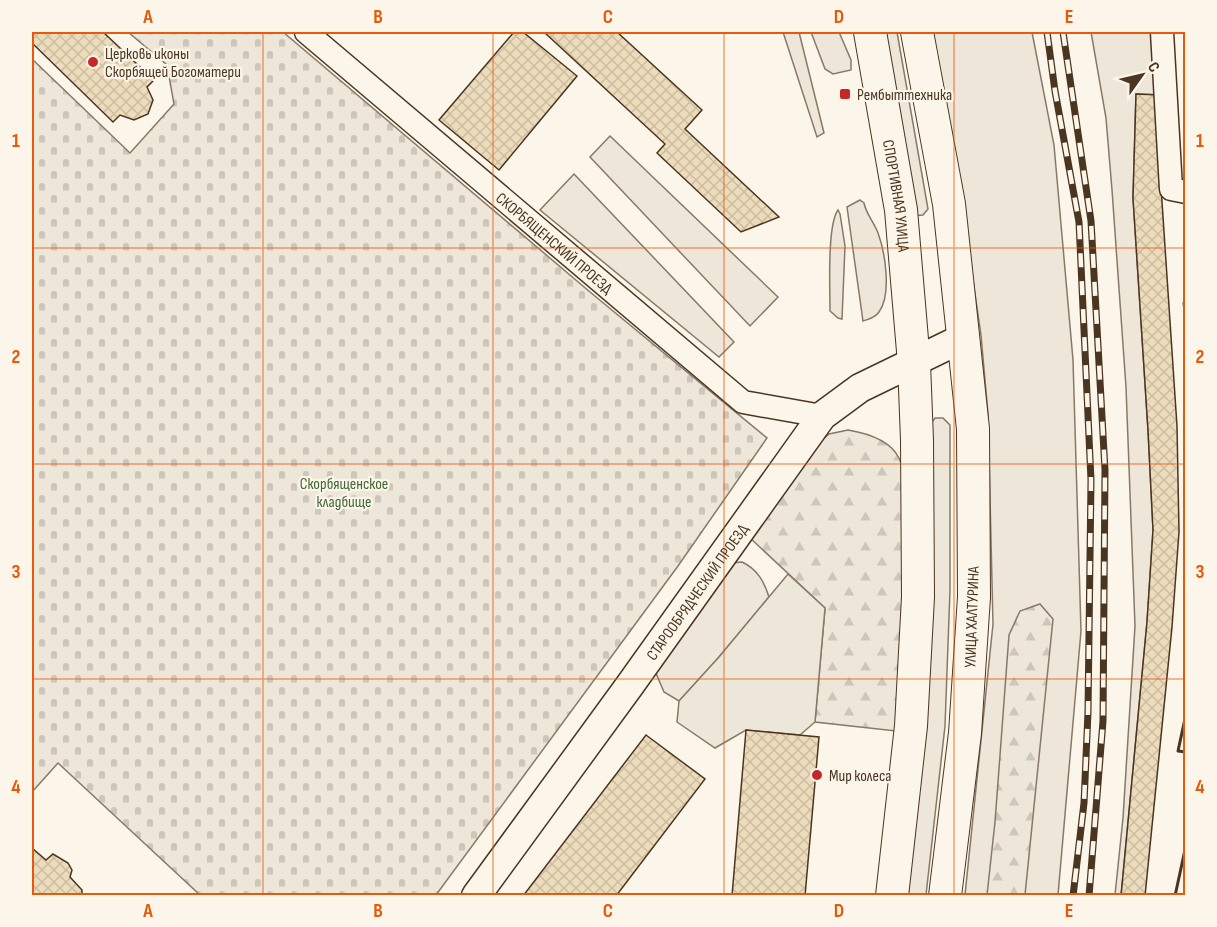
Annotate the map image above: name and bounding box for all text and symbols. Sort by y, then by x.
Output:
text: A [142,5,153,29]
text: B [373,5,383,29]
text: C [603,5,613,29]
text: D [834,5,844,29]
text: E [1065,5,1073,29]
place label: Церковь иконы Скорбящей Богоматери [105,45,241,82]
north arrow [1112,45,1172,105]
marker: Церковь иконы Скорбящей Богоматери [86,55,100,69]
text: С [1143,59,1163,76]
place label: Рембыттехника [857,86,952,105]
marker: Рембыттехника [838,87,852,101]
text: 1 [12,129,20,153]
text: 1 [1196,129,1204,153]
street label: СПОРТИВНАЯ УЛИЦА [878,138,913,253]
street label: СКОРБЯЩЕНСКИЙ ПРОЕЗД [492,189,616,299]
text: 2 [12,345,20,369]
text: 2 [1196,345,1204,369]
park label: Скорбященское кладбище [300,475,388,512]
street label: СТАРООБРЯДЧЕСКИЙ ПРОЕЗД [643,520,753,664]
text: 3 [12,560,21,584]
text: 3 [1196,560,1205,584]
street label: УЛИЦА ХАЛТУРИНА [961,566,984,668]
place label: Мир колеса [829,767,891,786]
marker: Мир колеса [810,768,824,782]
text: 4 [11,775,21,799]
text: 4 [1195,775,1205,799]
text: A [142,899,153,923]
text: B [373,899,383,923]
text: C [603,899,613,923]
text: D [834,899,844,923]
text: E [1065,899,1073,923]

